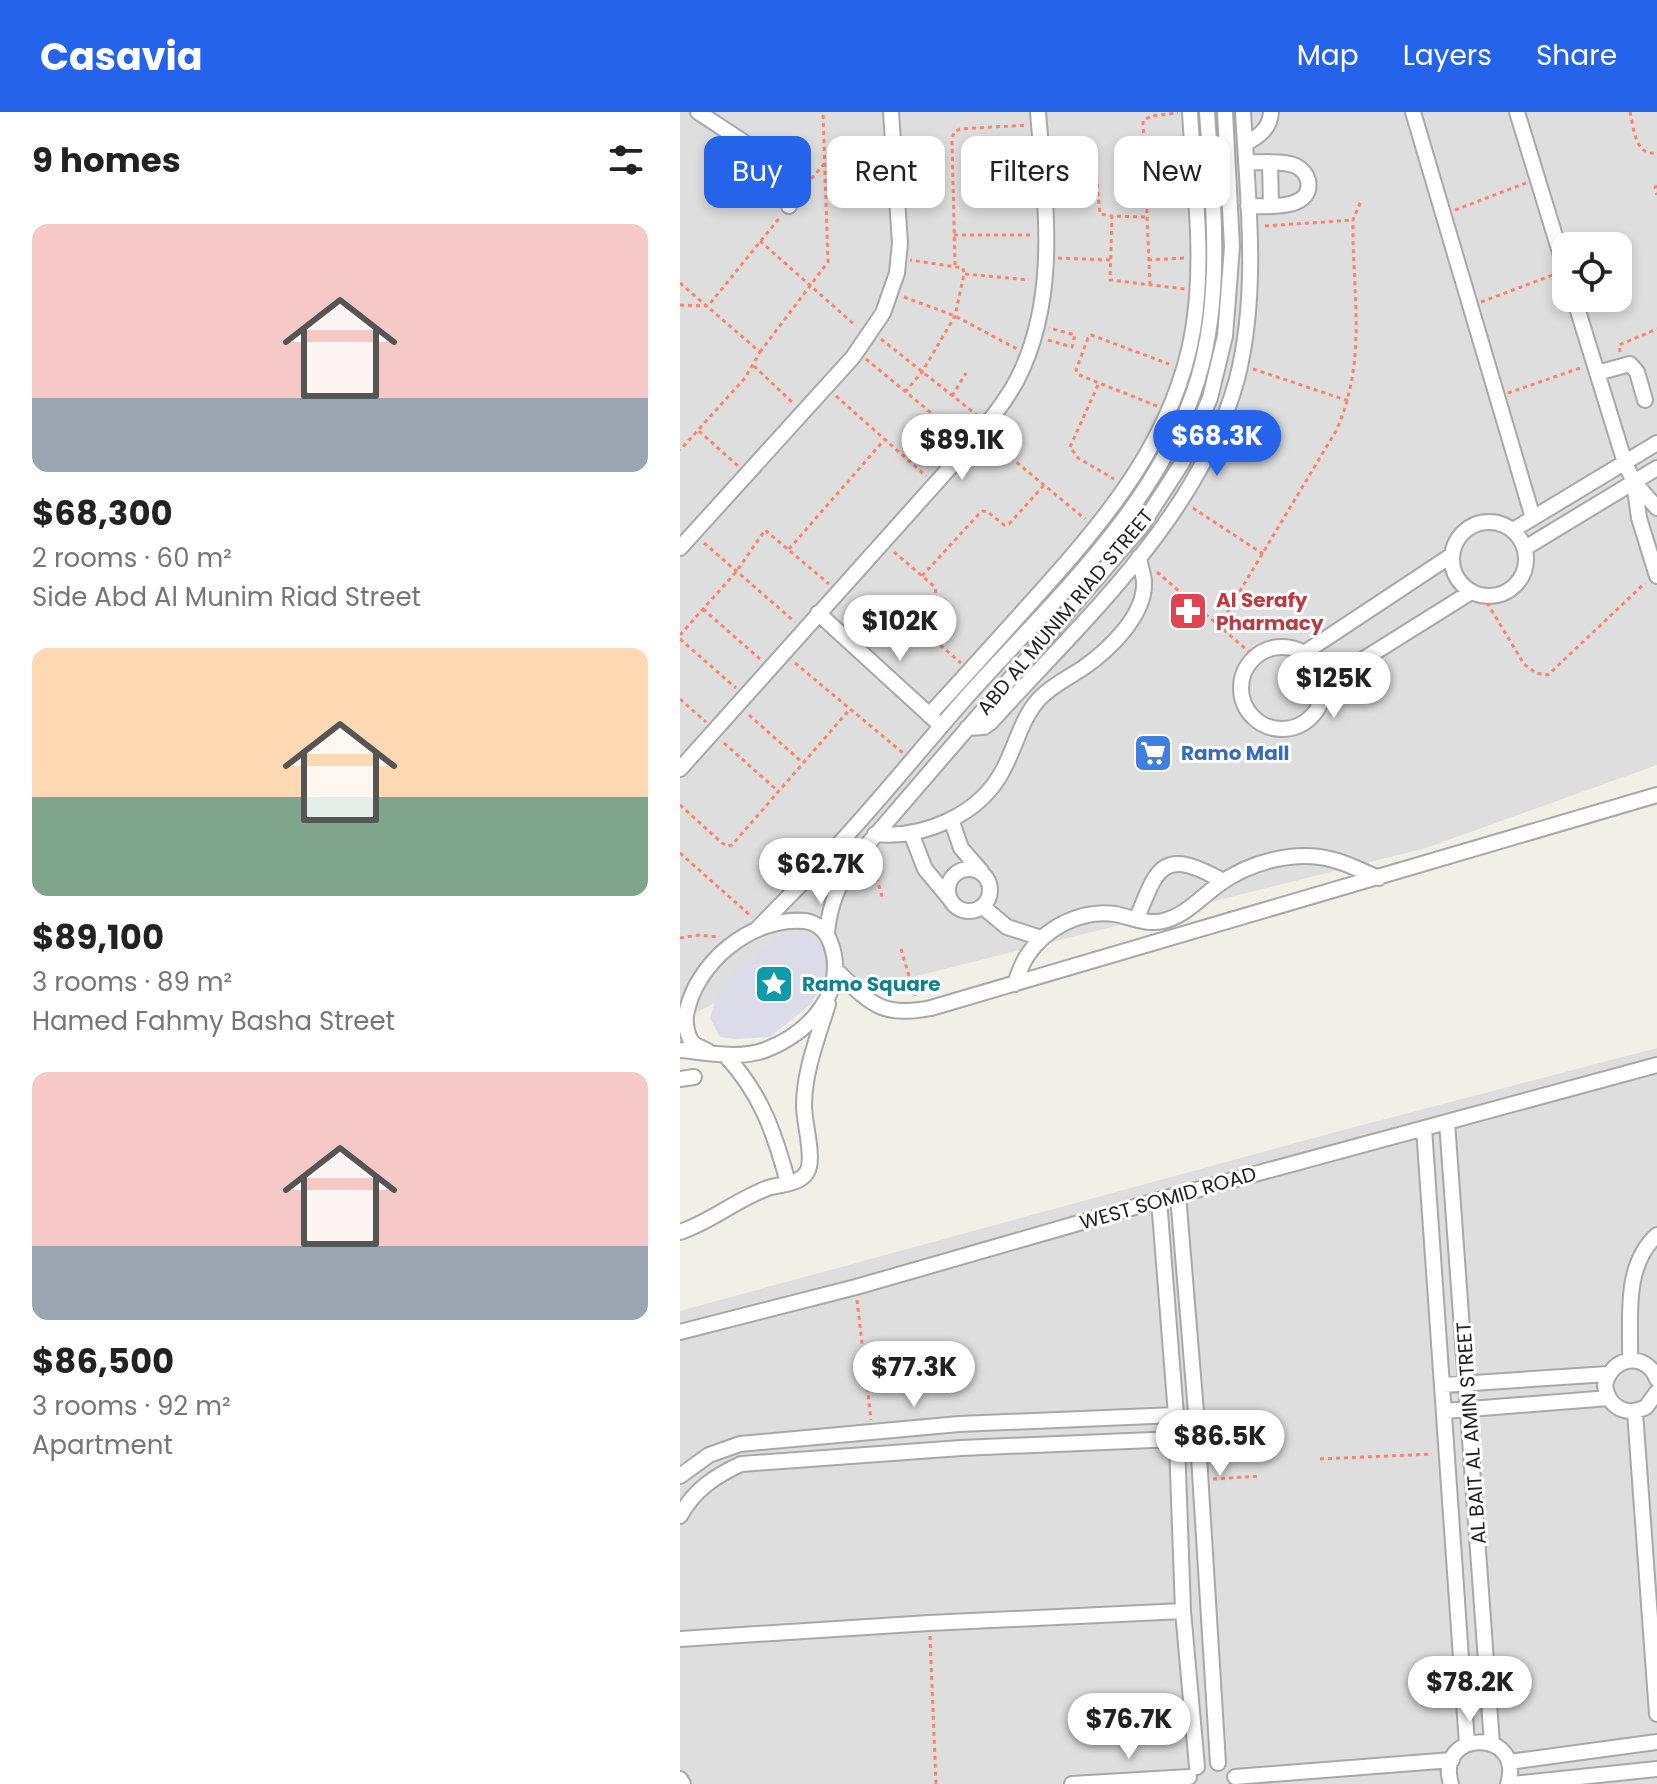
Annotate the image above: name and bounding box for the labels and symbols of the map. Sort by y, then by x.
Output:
pin: $68.3K [1152,410,1282,478]
pin: $89.1K [897,414,1027,482]
street label: ABD AL MUNIM RIAD STREET [970,503,1160,721]
place label: Al Serafy Pharmacy [1216,586,1324,637]
pharmacy icon: Al Serafy Pharmacy [1167,590,1209,632]
pin: $102K [844,595,956,663]
pin: $125K [1278,652,1390,720]
supermarket icon: Ramo Mall [1132,732,1174,774]
place label: Ramo Mall [1181,739,1290,767]
pin: $62.7K [756,838,886,906]
place icon: Ramo Square [753,963,795,1005]
place label: Ramo Square [802,970,941,998]
street label: WEST SOMID ROAD [1077,1159,1259,1237]
street label: AL BAIT AL AMIN STREET [1449,1321,1493,1545]
pin: $77.3K [849,1341,979,1409]
pin: $86.5K [1155,1410,1285,1478]
pin: $78.2K [1405,1656,1535,1724]
pin: $76.7K [1064,1693,1194,1761]

